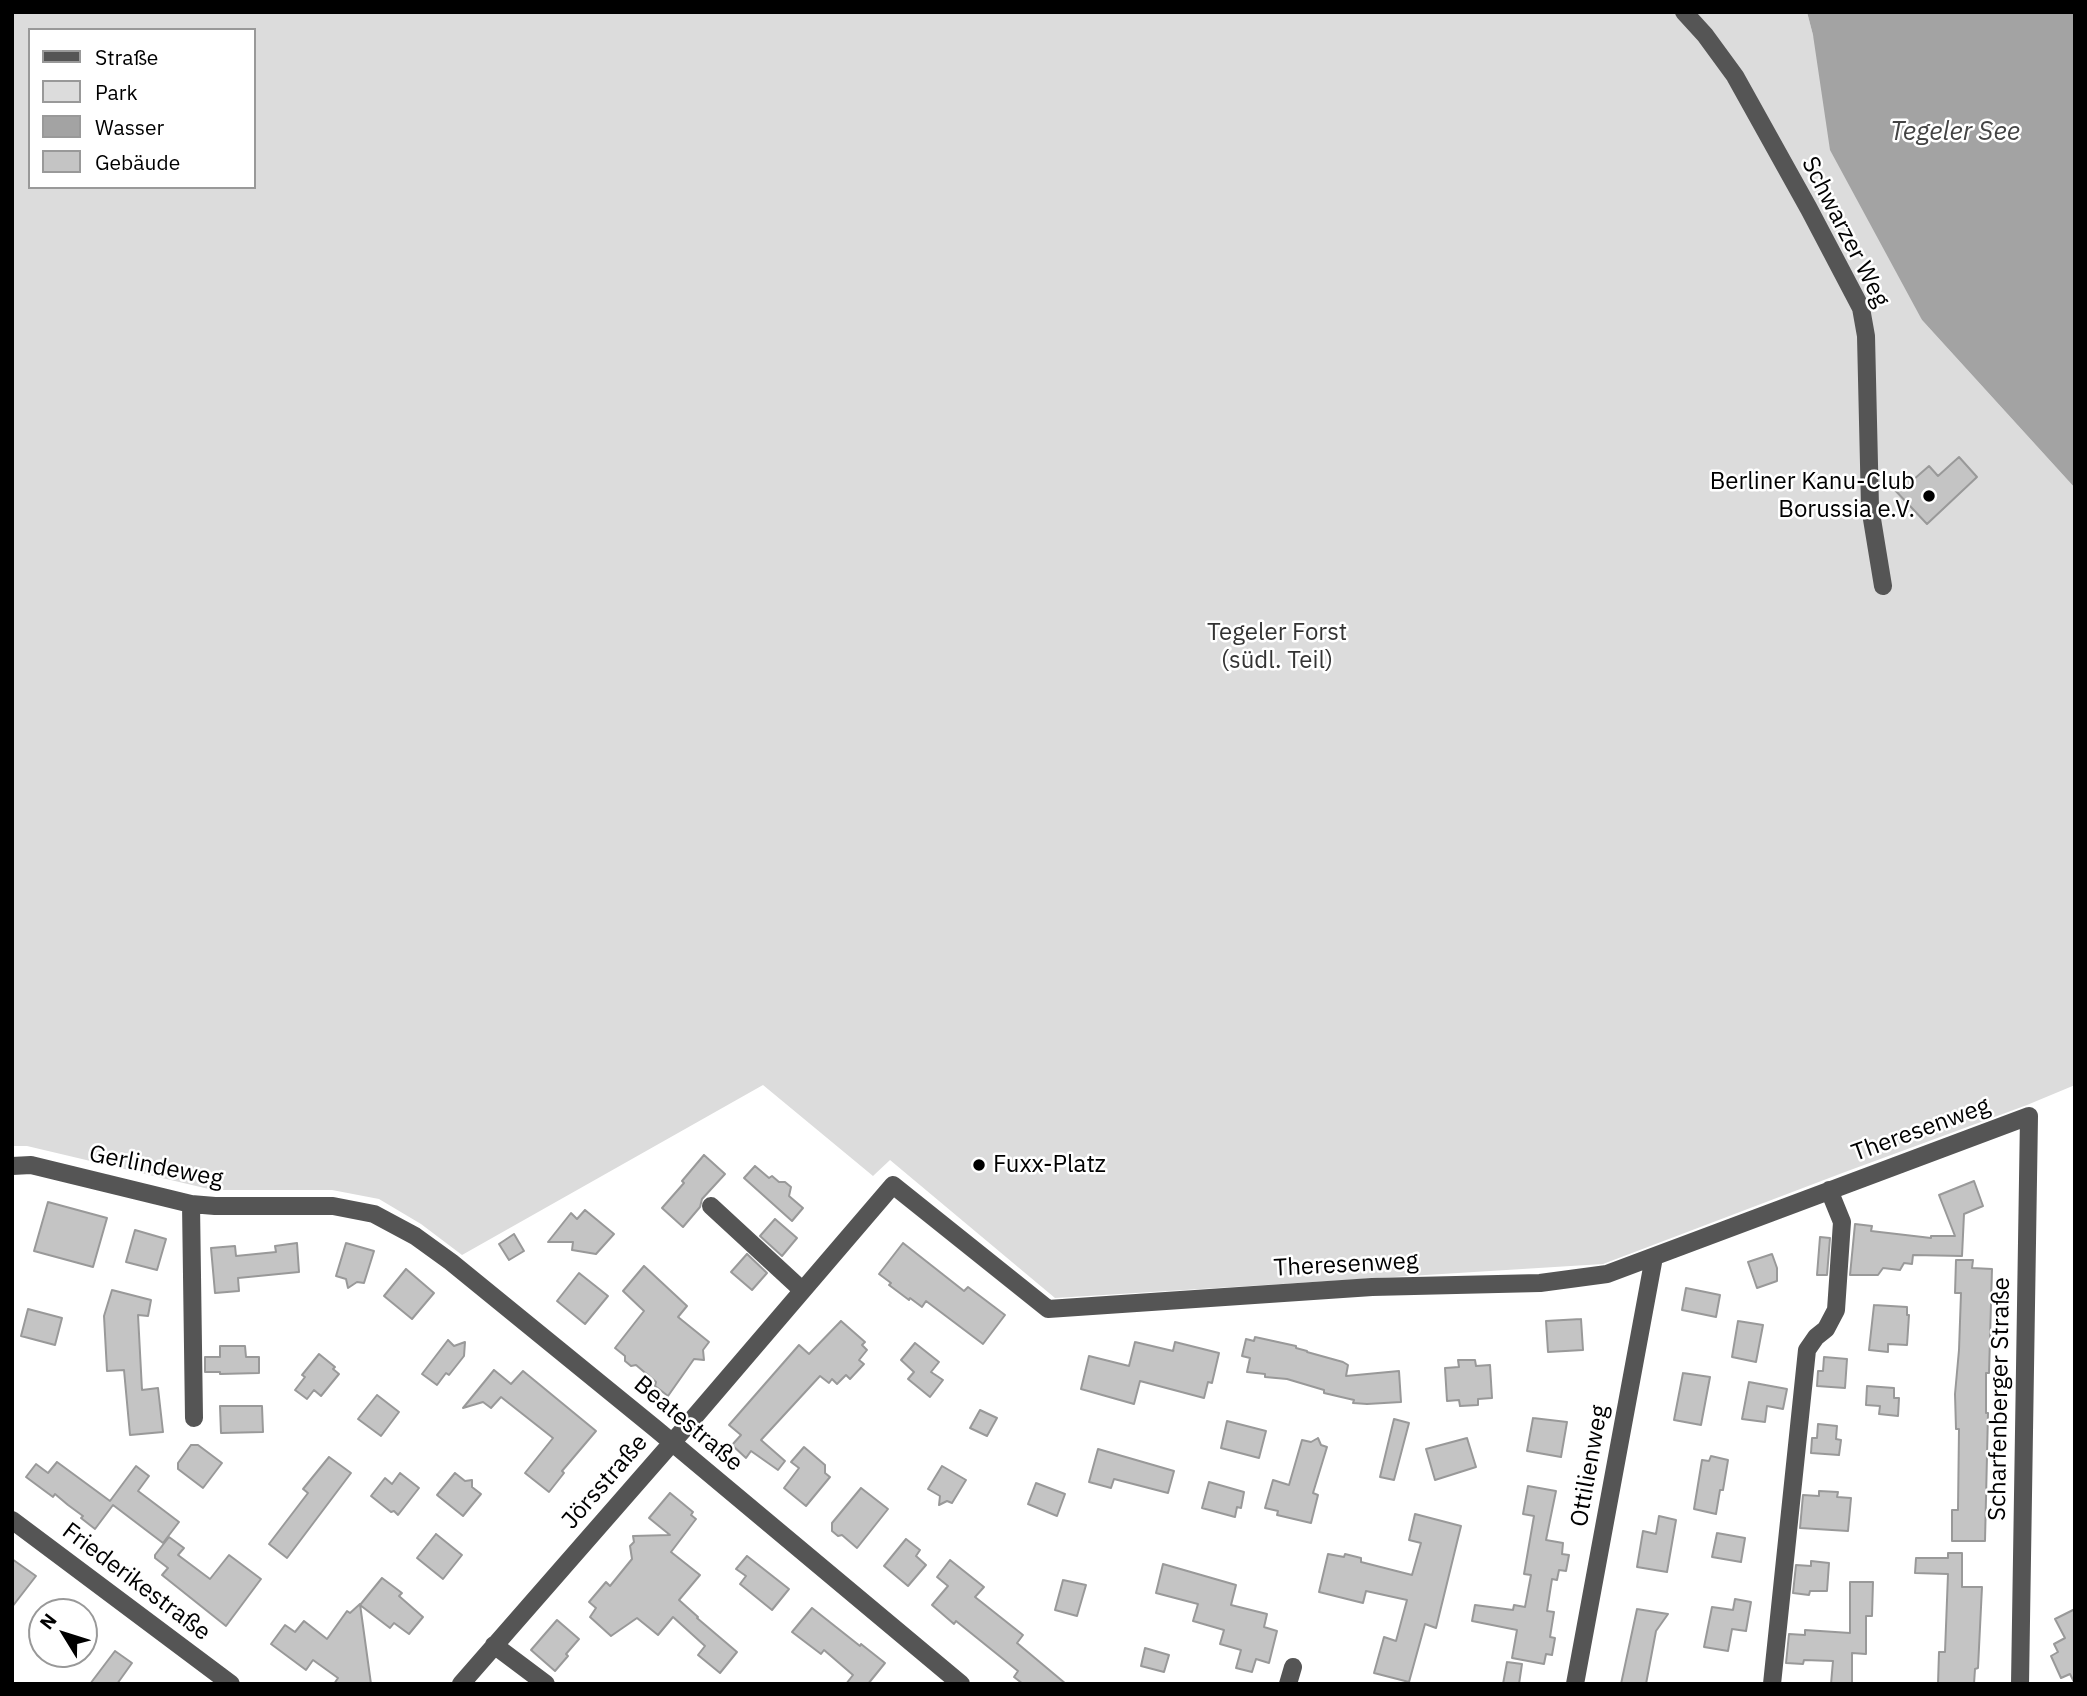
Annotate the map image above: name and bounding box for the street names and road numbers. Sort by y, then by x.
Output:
street label: Schwarzer Weg [1795,152,1895,312]
street label: Theresenweg [1848,1092,1994,1168]
street label: Gerlindeweg [87,1140,225,1194]
street label: Theresenweg [1273,1247,1419,1283]
street label: Scharfenberger Straße [1983,1277,2017,1521]
street label: Beatestraße [628,1370,748,1478]
street label: Ottilienweg [1565,1403,1615,1529]
street label: Jörsstraße [556,1429,654,1535]
street label: Friederikestraße [56,1517,216,1647]

